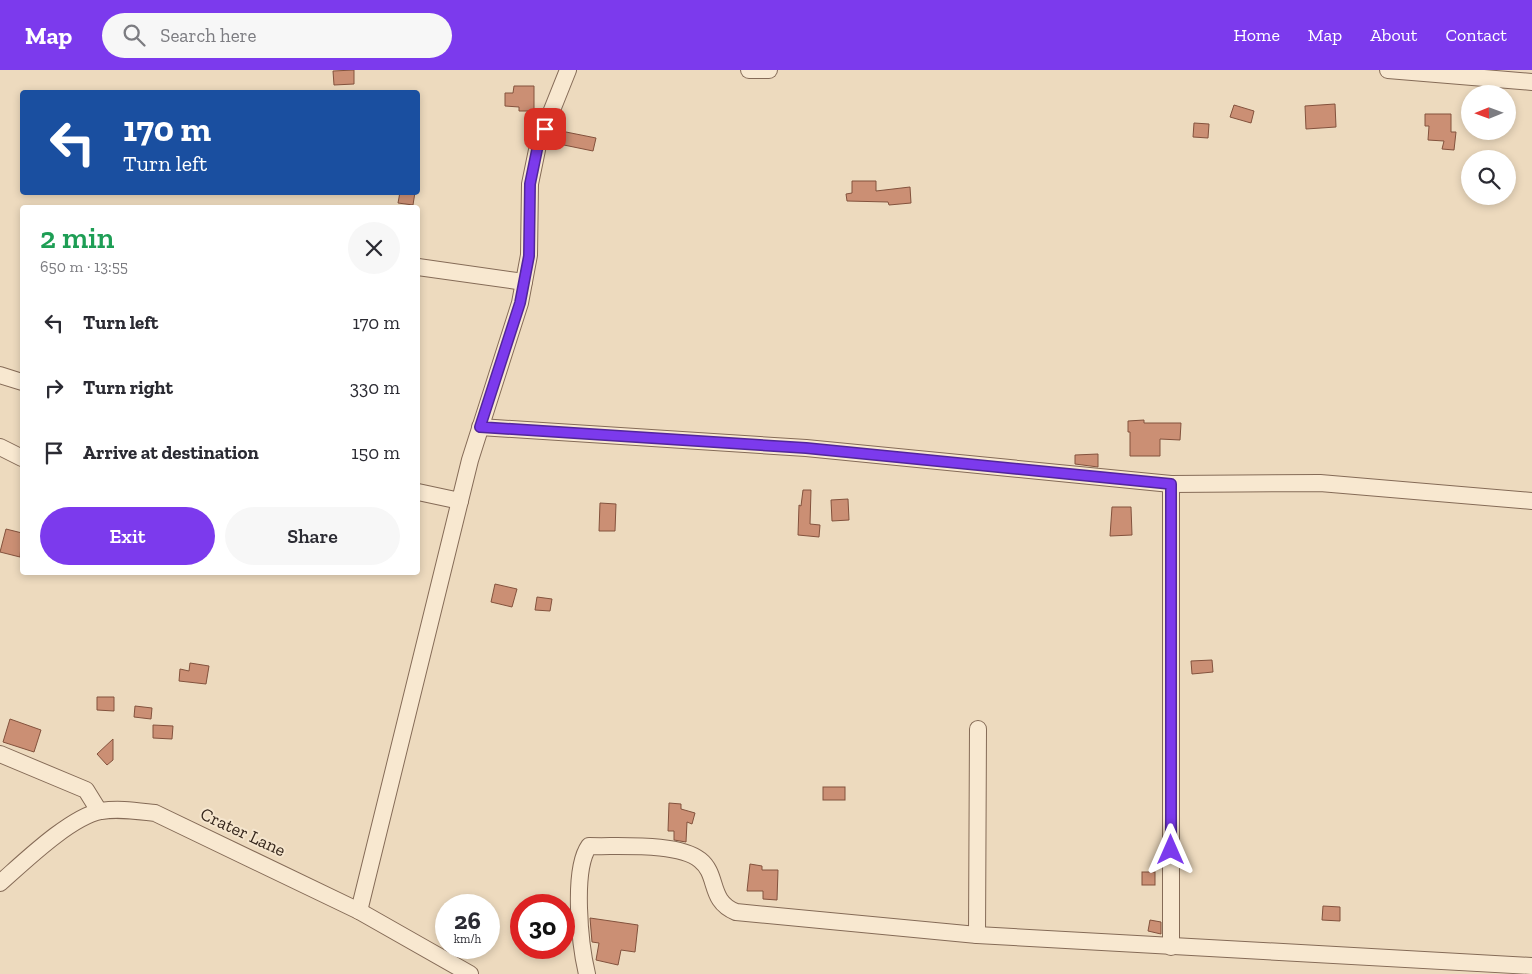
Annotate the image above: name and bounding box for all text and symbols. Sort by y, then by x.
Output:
search box [102,13,452,58]
text: Map [25,21,72,50]
icon: search [120,21,148,49]
text: Search here [160,24,257,47]
text: Home [1233,24,1280,46]
text: Map [1308,24,1342,46]
text: About [1370,24,1417,46]
text: Contact [1445,24,1507,46]
north arrow [1461,85,1516,140]
map controls [1461,85,1516,205]
text: 170 m [123,108,211,150]
pin [524,108,566,150]
icon: left [40,110,105,175]
icon: arrive [531,115,559,143]
text: Turn left [123,150,207,177]
button: search [1461,150,1516,205]
text: 2 min [40,220,114,256]
button: close [348,222,400,274]
text: 650 m · 13:55 [40,257,128,276]
icon: left [40,309,68,337]
text: Turn left [83,311,158,334]
text: 170 m [352,311,400,334]
icon: right [40,374,68,402]
text: Turn right [83,376,173,399]
text: 330 m [350,376,400,399]
icon: arrive [40,439,68,467]
text: Arrive at destination [83,441,259,464]
text: 150 m [351,441,400,464]
button: Exit [40,507,215,565]
button: Share [225,507,400,565]
street label: Crater Lane [197,803,289,861]
position arrow [1144,823,1196,875]
speed limit sign: 30 [510,894,575,959]
text: 26 [454,905,481,935]
text: km/h [454,932,481,946]

